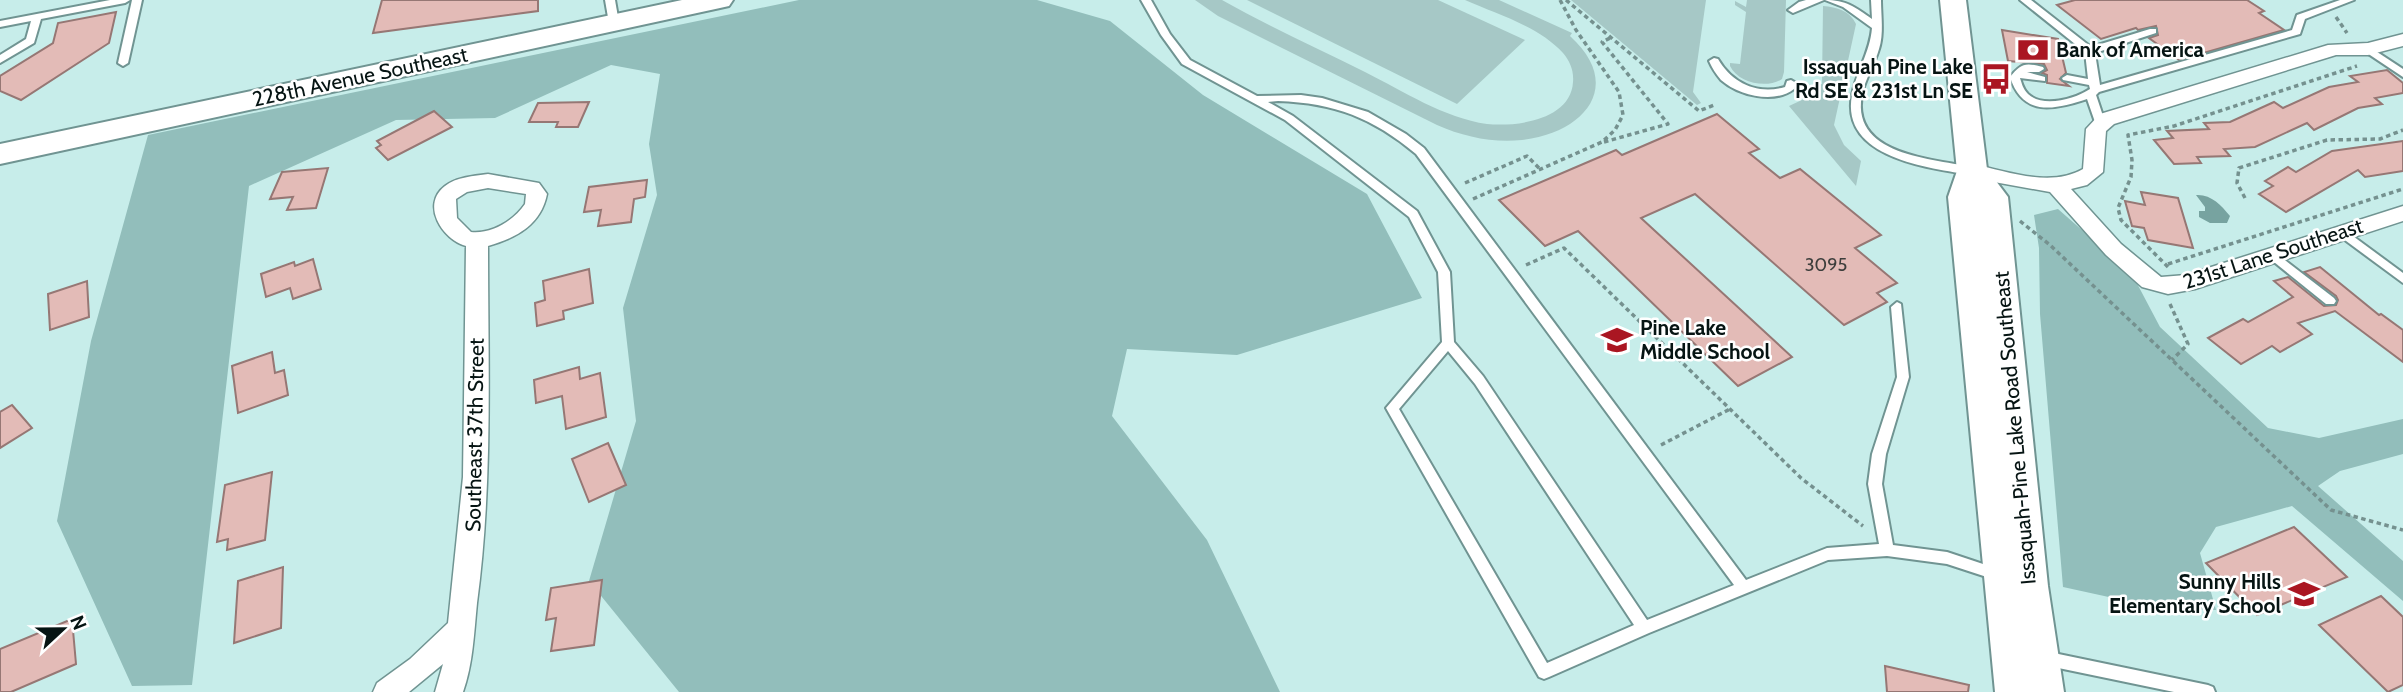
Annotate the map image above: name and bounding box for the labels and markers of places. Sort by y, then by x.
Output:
bank icon: Bank of America [2016,33,2050,67]
place label: Bank of America [2056,37,2205,62]
place label: Issaquah Pine Lake Rd SE & 231st Ln SE [1795,54,1973,103]
bus stop icon: Issaquah Pine Lake Rd SE & 231st Ln SE [1979,62,2013,96]
place label: Pine Lake Middle School [1640,315,1771,364]
school or university icon: Pine Lake Middle School [1600,323,1634,357]
place label: Sunny Hills Elementary School [2109,569,2281,618]
school or university icon: Sunny Hills Elementary School [2287,577,2321,611]

